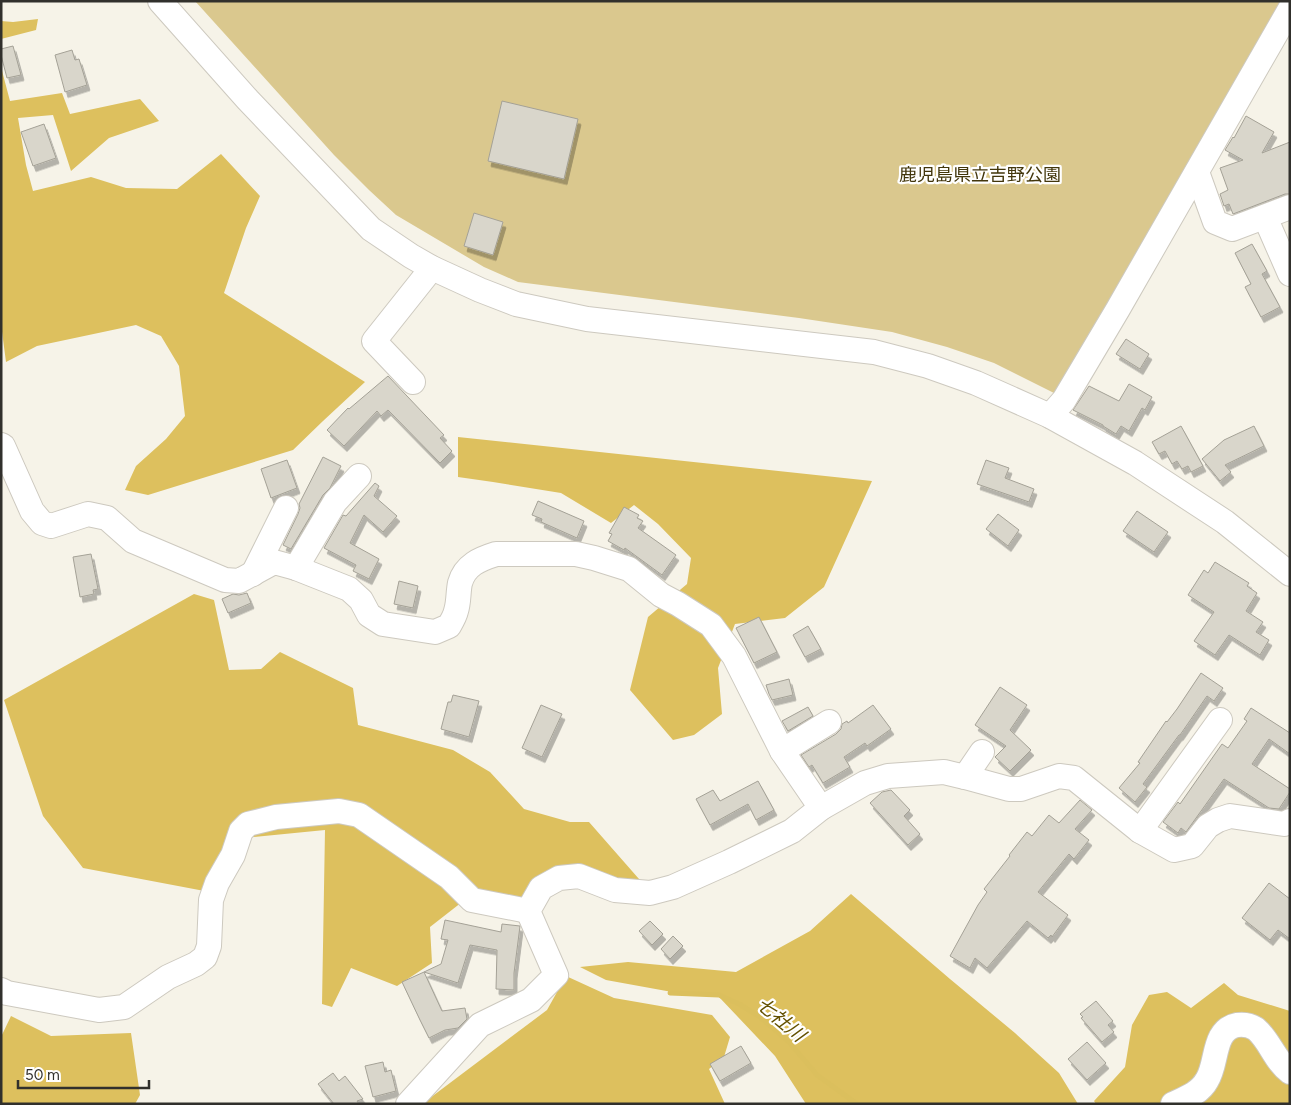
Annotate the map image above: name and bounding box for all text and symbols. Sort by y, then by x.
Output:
park label: 鹿児島県立吉野公園 [899,164,1061,186]
water label: 七社川 [751,992,811,1048]
scale bar [18,1058,149,1090]
text: 50 m [25,1066,60,1084]

